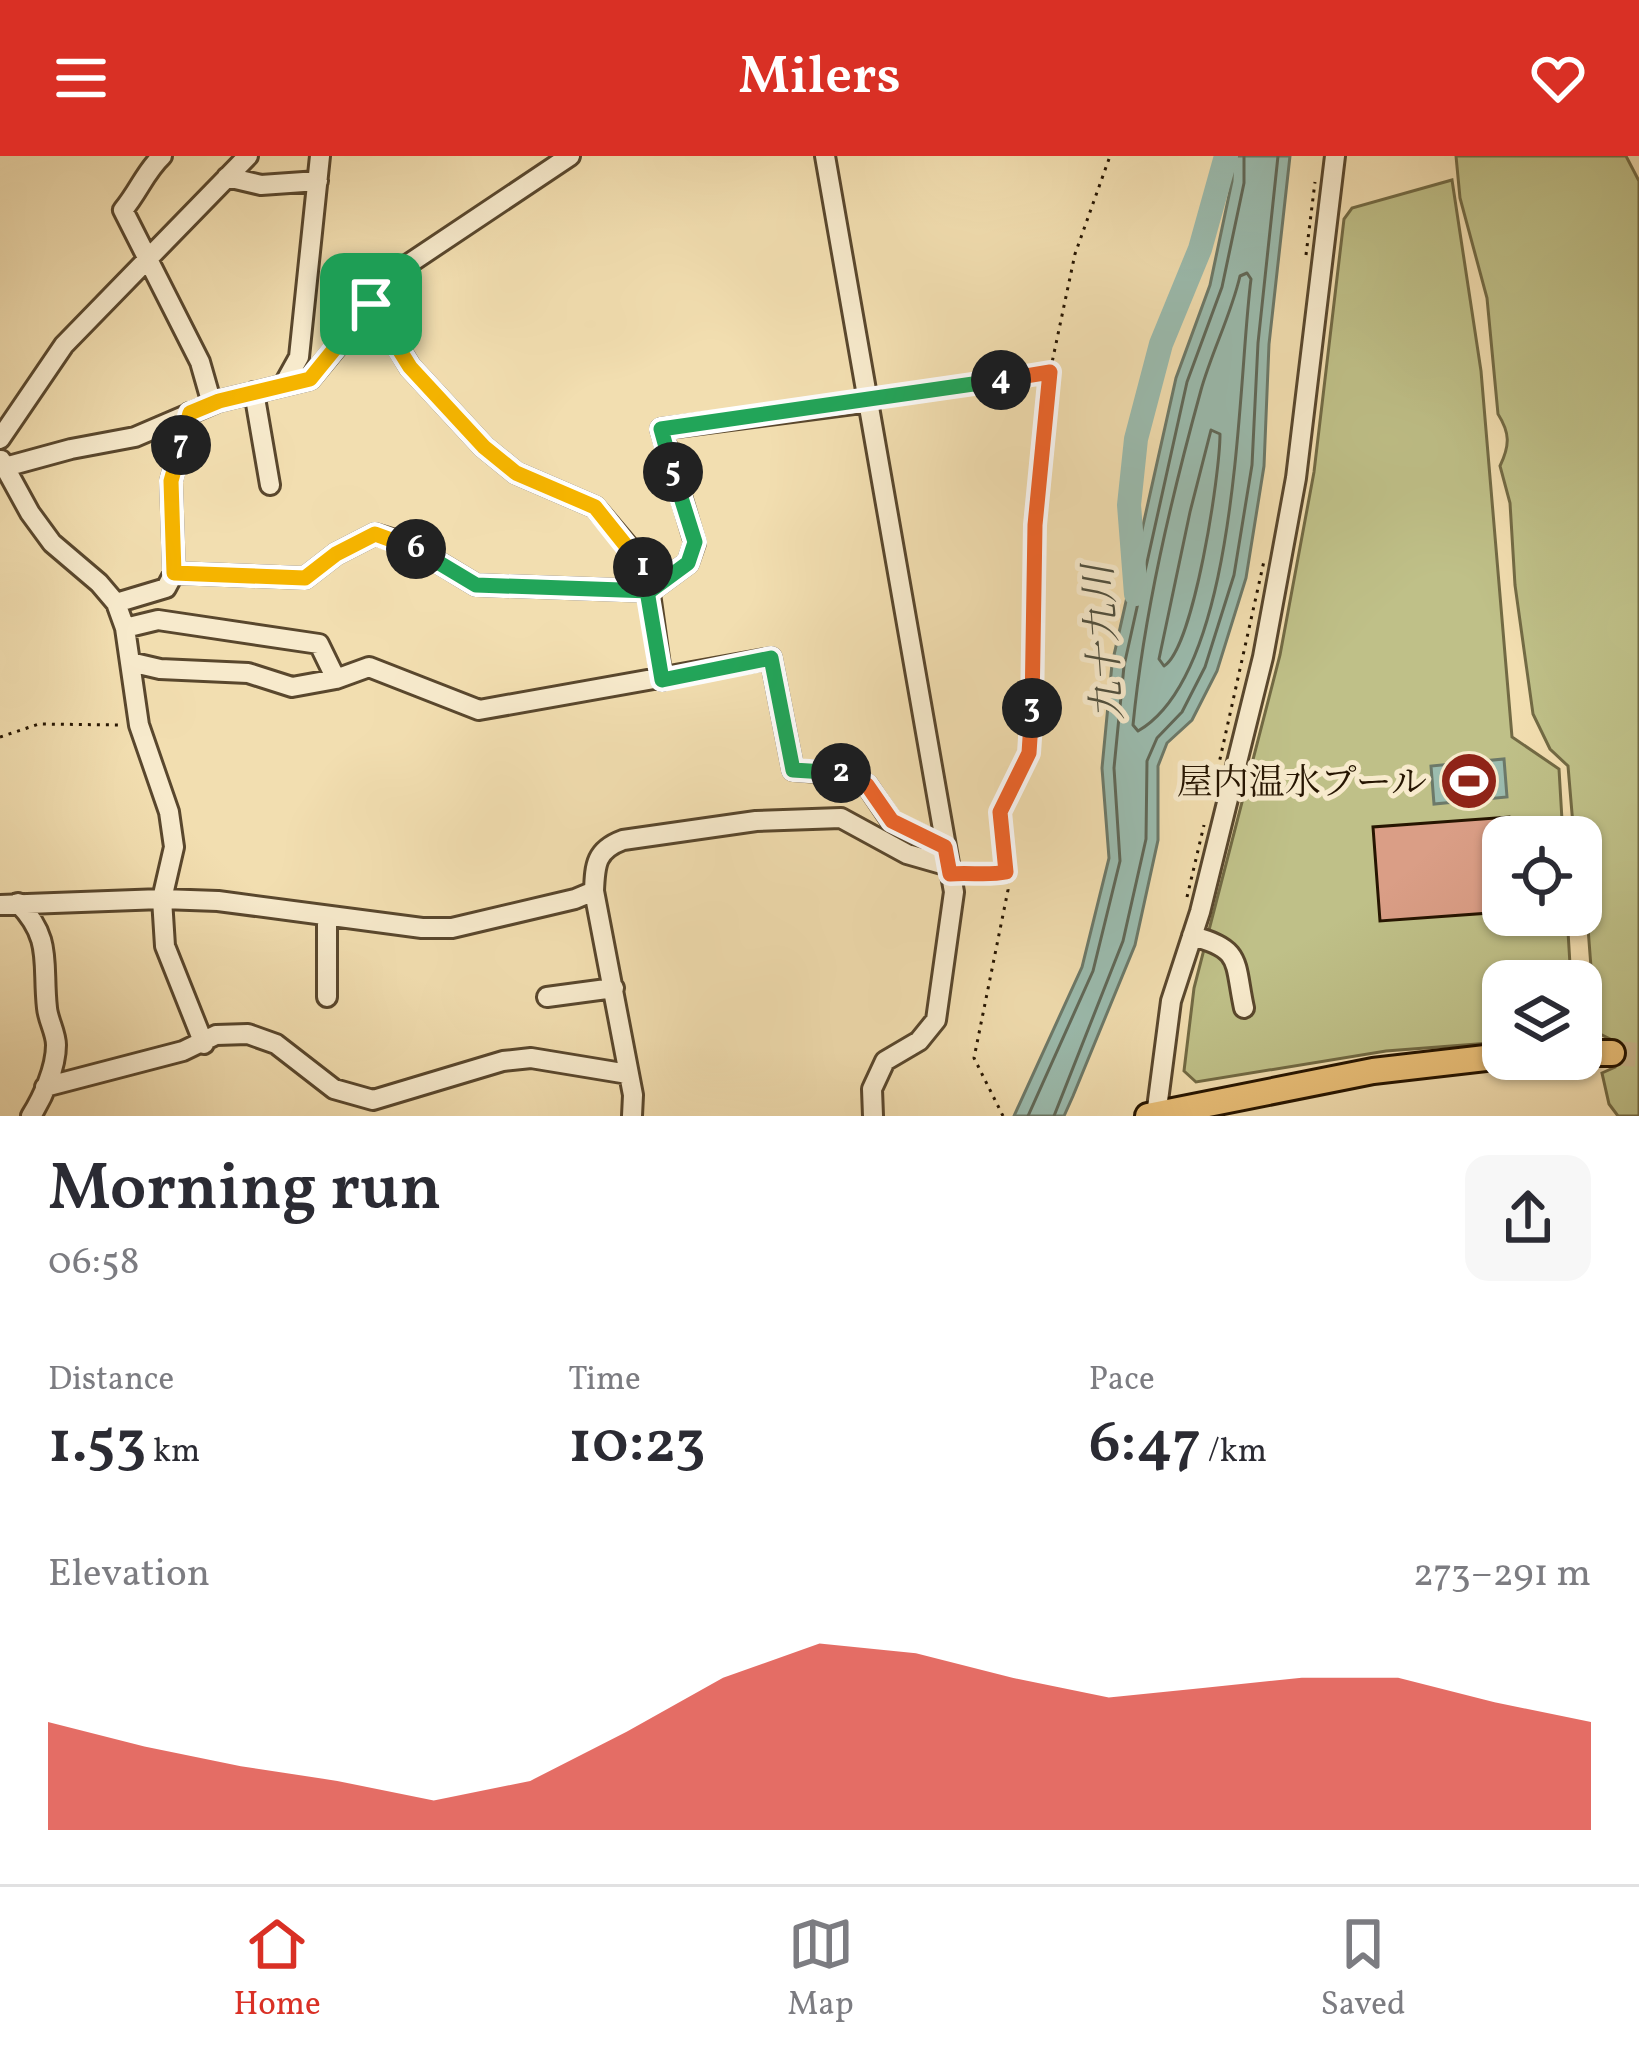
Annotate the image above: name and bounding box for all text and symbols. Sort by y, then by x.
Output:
text: Milers [738,41,901,116]
icon: menu [48,45,114,111]
icon: heart [1525,45,1591,111]
pin [320,253,422,355]
icon: arrive [338,271,404,337]
pin: 4 [971,350,1031,410]
text: 4 [991,357,1011,403]
pin: 7 [151,415,211,475]
text: 7 [173,422,189,468]
pin: 5 [643,442,703,502]
text: 5 [665,449,681,495]
pin: 6 [386,519,446,579]
text: 6 [407,526,425,572]
pin: 1 [613,537,673,597]
text: 1 [636,544,650,590]
water label: 九十九川 [1073,559,1138,722]
pin: 3 [1002,678,1062,738]
text: 3 [1024,685,1040,731]
pin: 2 [811,743,871,803]
text: 2 [832,750,850,796]
sports icon: 屋内温水プール [1438,750,1500,812]
place label: 屋内温水プール [1177,760,1427,810]
map controls [1482,816,1602,1080]
button: locate [1482,816,1602,936]
button: layers [1482,960,1602,1080]
text: Morning run [48,1145,441,1237]
button: share [1465,1155,1591,1281]
text: 06:58 [48,1236,139,1290]
text: Distance [48,1358,174,1404]
text: Time [568,1358,641,1404]
text: Pace [1089,1358,1155,1404]
text: 1.53 [48,1404,146,1487]
text: 10:23 [568,1404,706,1487]
text: 6:47 [1089,1404,1201,1487]
text: km [146,1430,200,1476]
text: /km [1201,1430,1267,1476]
text: Elevation [48,1548,210,1602]
text: 273–291 m [1413,1548,1591,1602]
tab: Home [233,1911,321,2029]
tab: Map [788,1911,854,2029]
tab: Saved [1321,1911,1406,2029]

